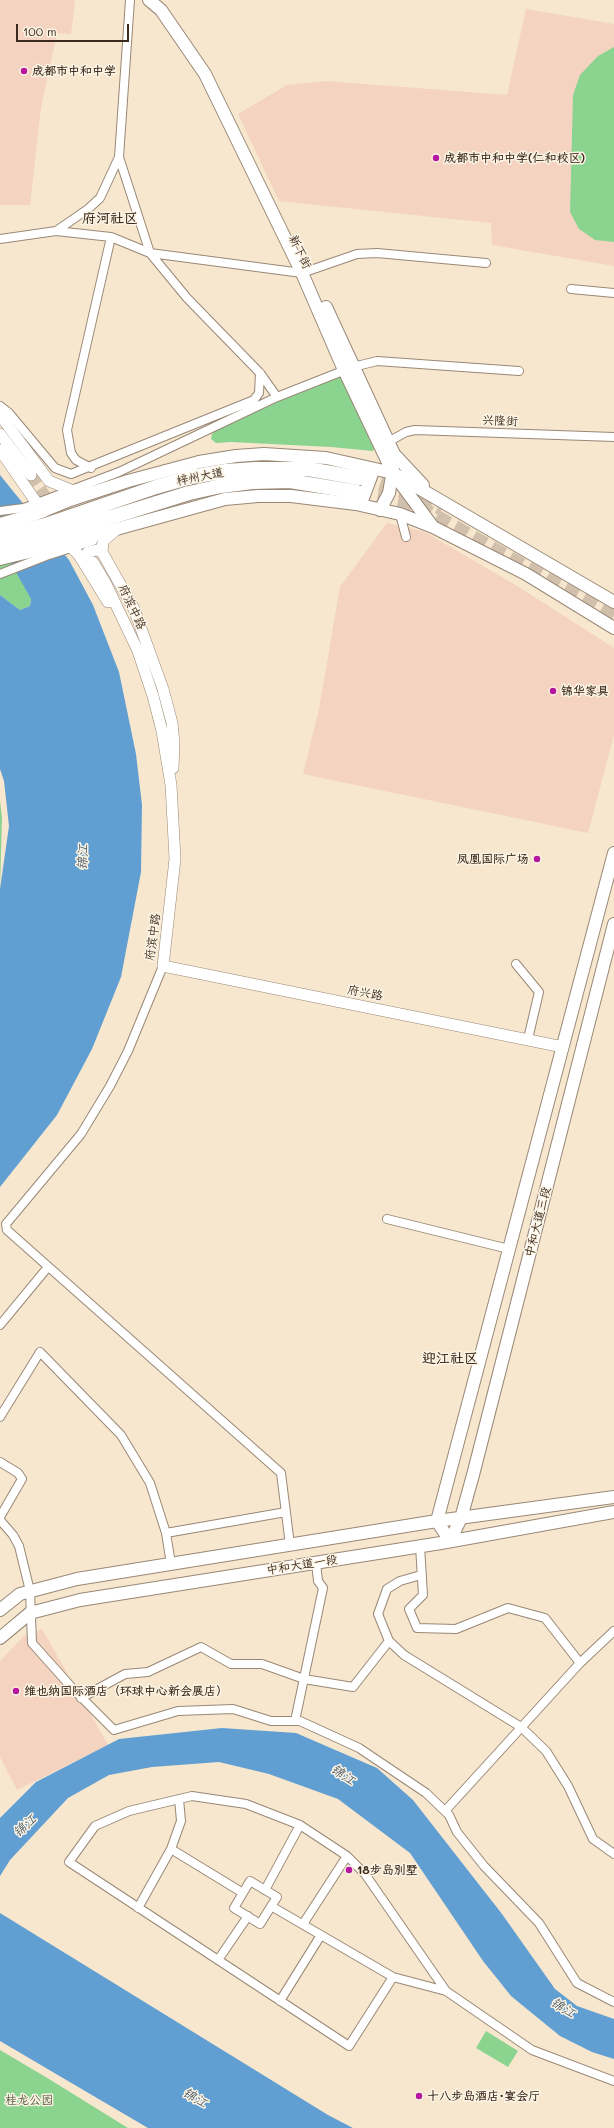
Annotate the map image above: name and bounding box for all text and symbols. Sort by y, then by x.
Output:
scale bar [18,16,131,42]
text: 100 m [23,23,57,39]
place label: 成都市中和中学 [32,64,116,78]
marker: 成都市中和中学 [19,66,29,76]
place label: 成都市中和中学(仁和校区) [444,151,585,165]
marker: 成都市中和中学(仁和校区) [431,153,441,163]
district label: 府河社区 [82,211,138,227]
street label: 新下街 [286,233,314,271]
street label: 兴隆街 [482,413,518,429]
street label: 梓州大道 [175,465,225,489]
street label: 府滨中路 [115,582,149,632]
place label: 锦华家具 [561,684,609,698]
marker: 锦华家具 [548,686,558,696]
water label: 锦江 [75,844,91,870]
place label: 凤凰国际广场 [457,852,529,866]
marker: 凤凰国际广场 [532,854,542,864]
street label: 府滨中路 [143,912,163,962]
street label: 府兴路 [346,982,384,1004]
street label: 中和大道三段 [522,1185,554,1259]
district label: 迎江社区 [422,1351,478,1367]
street label: 中和大道一段 [265,1552,339,1578]
place label: 维也纳国际酒店（环球中心新会展店） [24,1684,228,1698]
marker: 维也纳国际酒店（环球中心新会展店） [11,1686,21,1696]
water label: 锦江 [328,1761,358,1789]
water label: 锦江 [10,1811,40,1841]
place label: 18步岛别墅 [357,1863,418,1877]
marker: 18步岛别墅 [344,1865,354,1875]
water label: 锦江 [548,1995,578,2021]
water label: 锦江 [180,2085,210,2111]
place label: 十八步岛酒店·宴会厅 [427,2089,540,2103]
marker: 十八步岛酒店·宴会厅 [414,2091,424,2101]
park label: 桂龙公园 [5,2093,53,2107]

